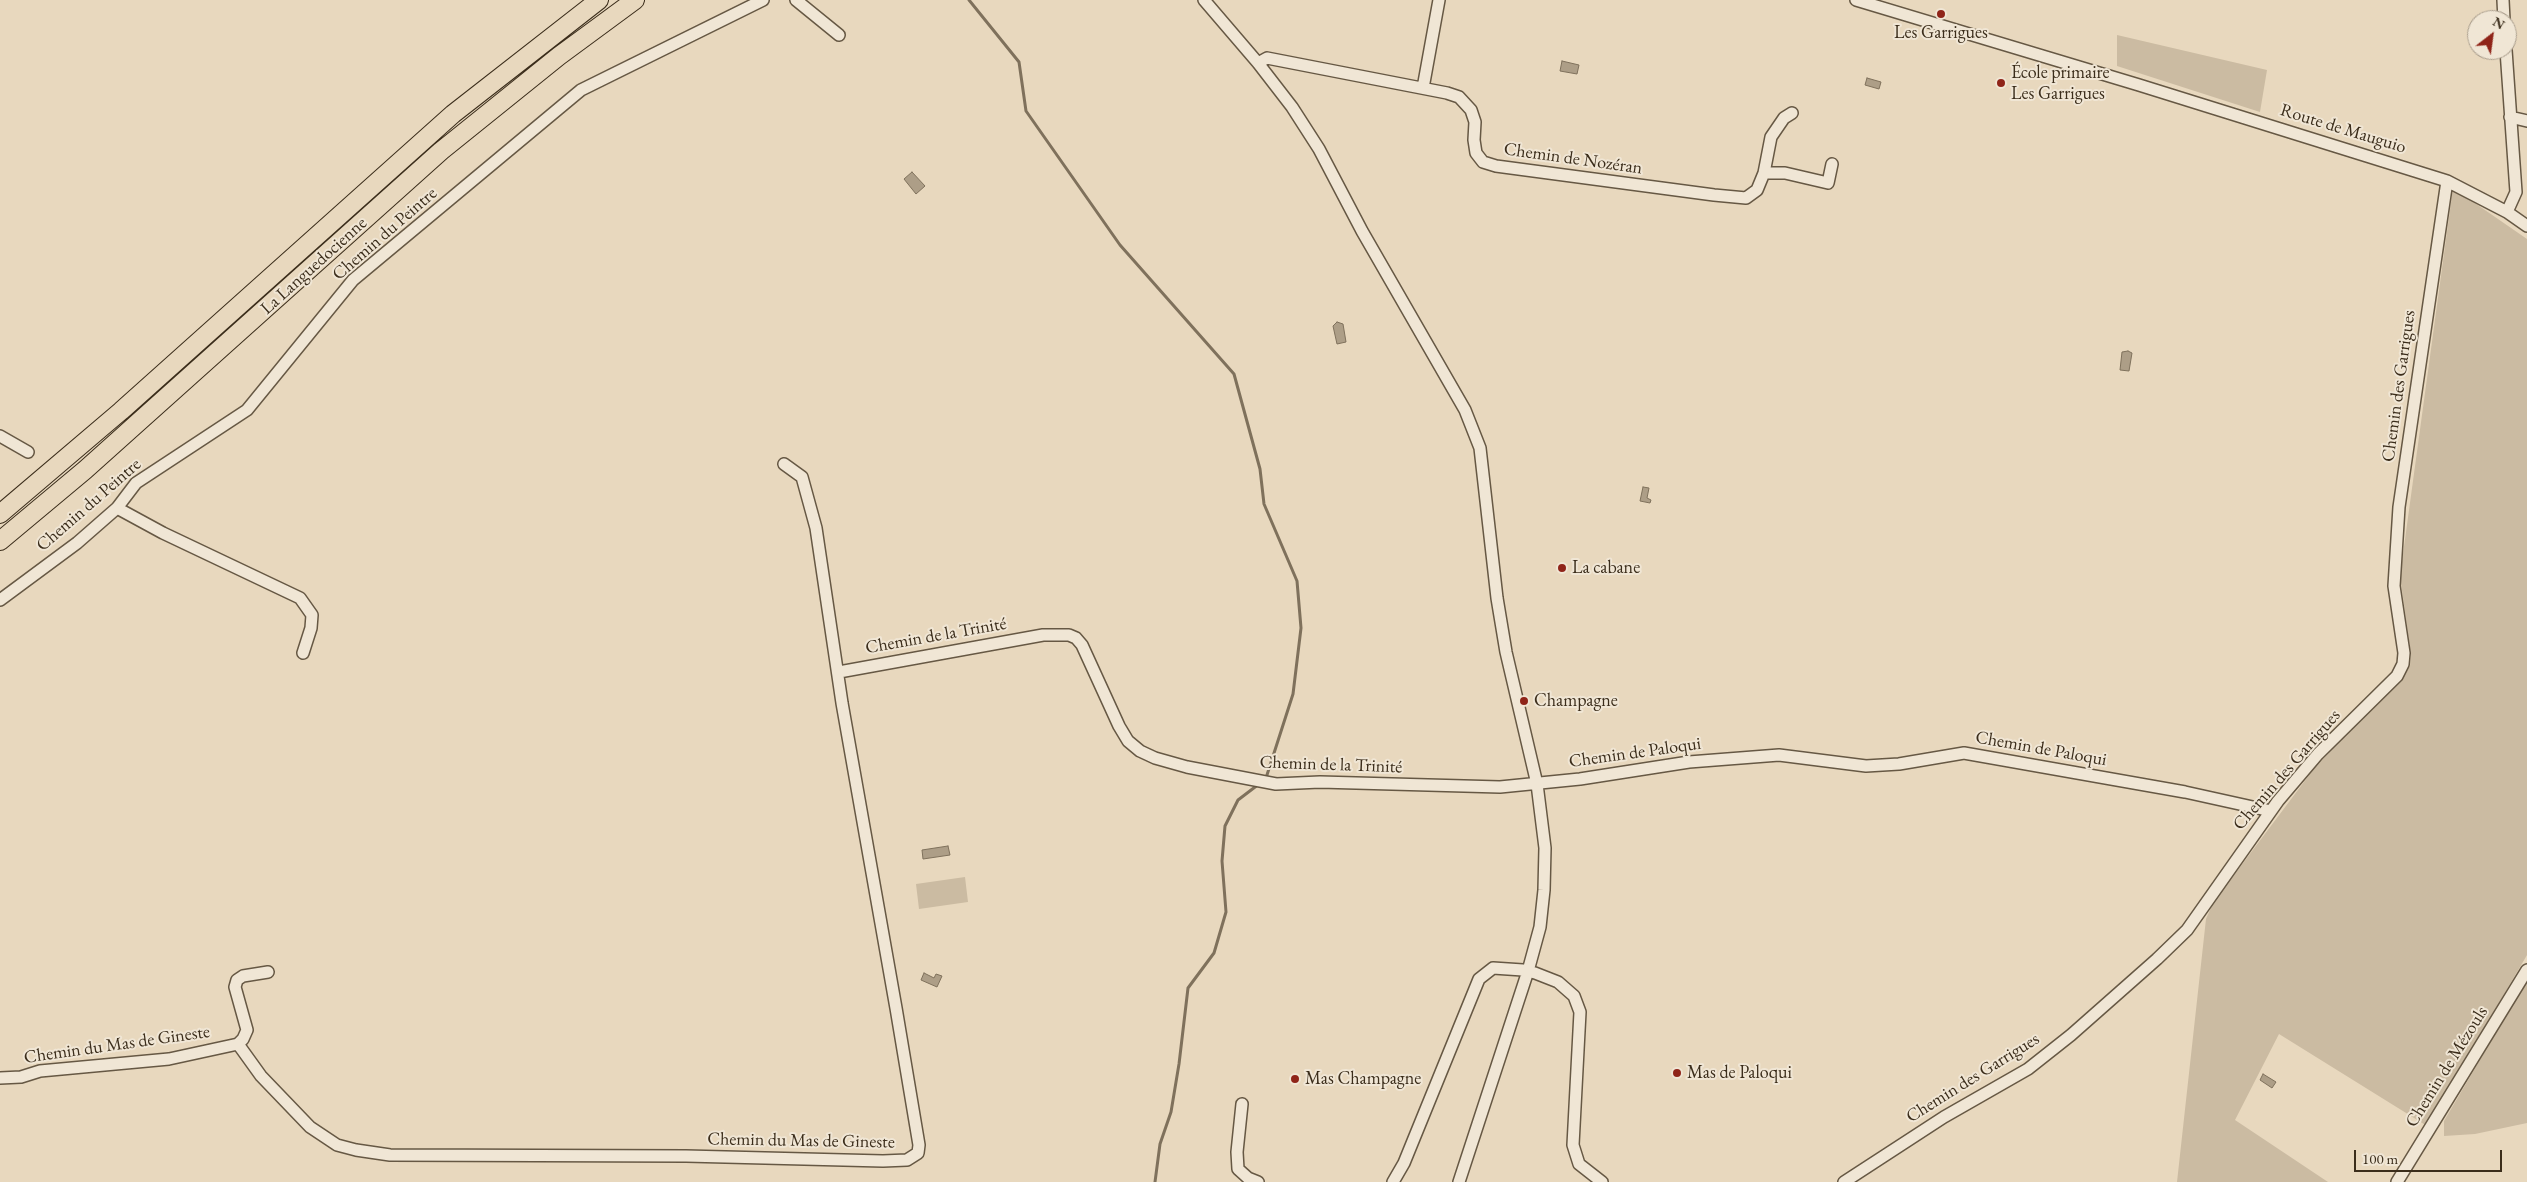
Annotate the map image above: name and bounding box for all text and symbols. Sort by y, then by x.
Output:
marker: Les Garrigues [1935,8,1947,20]
north arrow [2467,10,2517,60]
text: N [2490,12,2508,33]
place label: Les Garrigues [1894,22,1988,44]
place label: École primaire Les Garrigues [2011,62,2110,104]
marker: École primaire Les Garrigues [1995,77,2007,89]
street label: Route de Mauguio [2277,100,2409,158]
street label: Chemin de Nozéran [1502,139,1644,179]
street label: Chemin du Peintre [328,183,442,285]
street label: La Languedocienne [256,213,372,319]
street label: Chemin des Garrigues [2378,309,2420,463]
street label: Chemin du Peintre [32,454,146,556]
place label: La cabane [1572,557,1640,579]
marker: La cabane [1556,562,1568,574]
street label: Chemin de la Trinité [864,613,1008,659]
place label: Champagne [1534,690,1618,712]
marker: Champagne [1518,695,1530,707]
street label: Chemin des Garrigues [2229,705,2345,835]
street label: Chemin de Paloqui [1974,727,2108,771]
street label: Chemin de Paloqui [1568,733,1702,773]
street label: Chemin de la Trinité [1259,752,1403,778]
street label: Chemin de Mézouls [2401,1003,2493,1131]
street label: Chemin du Mas de Gineste [23,1021,211,1069]
street label: Chemin des Garrigues [1902,1028,2044,1128]
place label: Mas de Paloqui [1687,1062,1792,1084]
marker: Mas de Paloqui [1671,1067,1683,1079]
place label: Mas Champagne [1305,1068,1421,1090]
marker: Mas Champagne [1289,1073,1301,1085]
street label: Chemin du Mas de Gineste [707,1129,895,1153]
scale bar [2357,1140,2504,1172]
text: 100 m [2362,1149,2398,1168]

